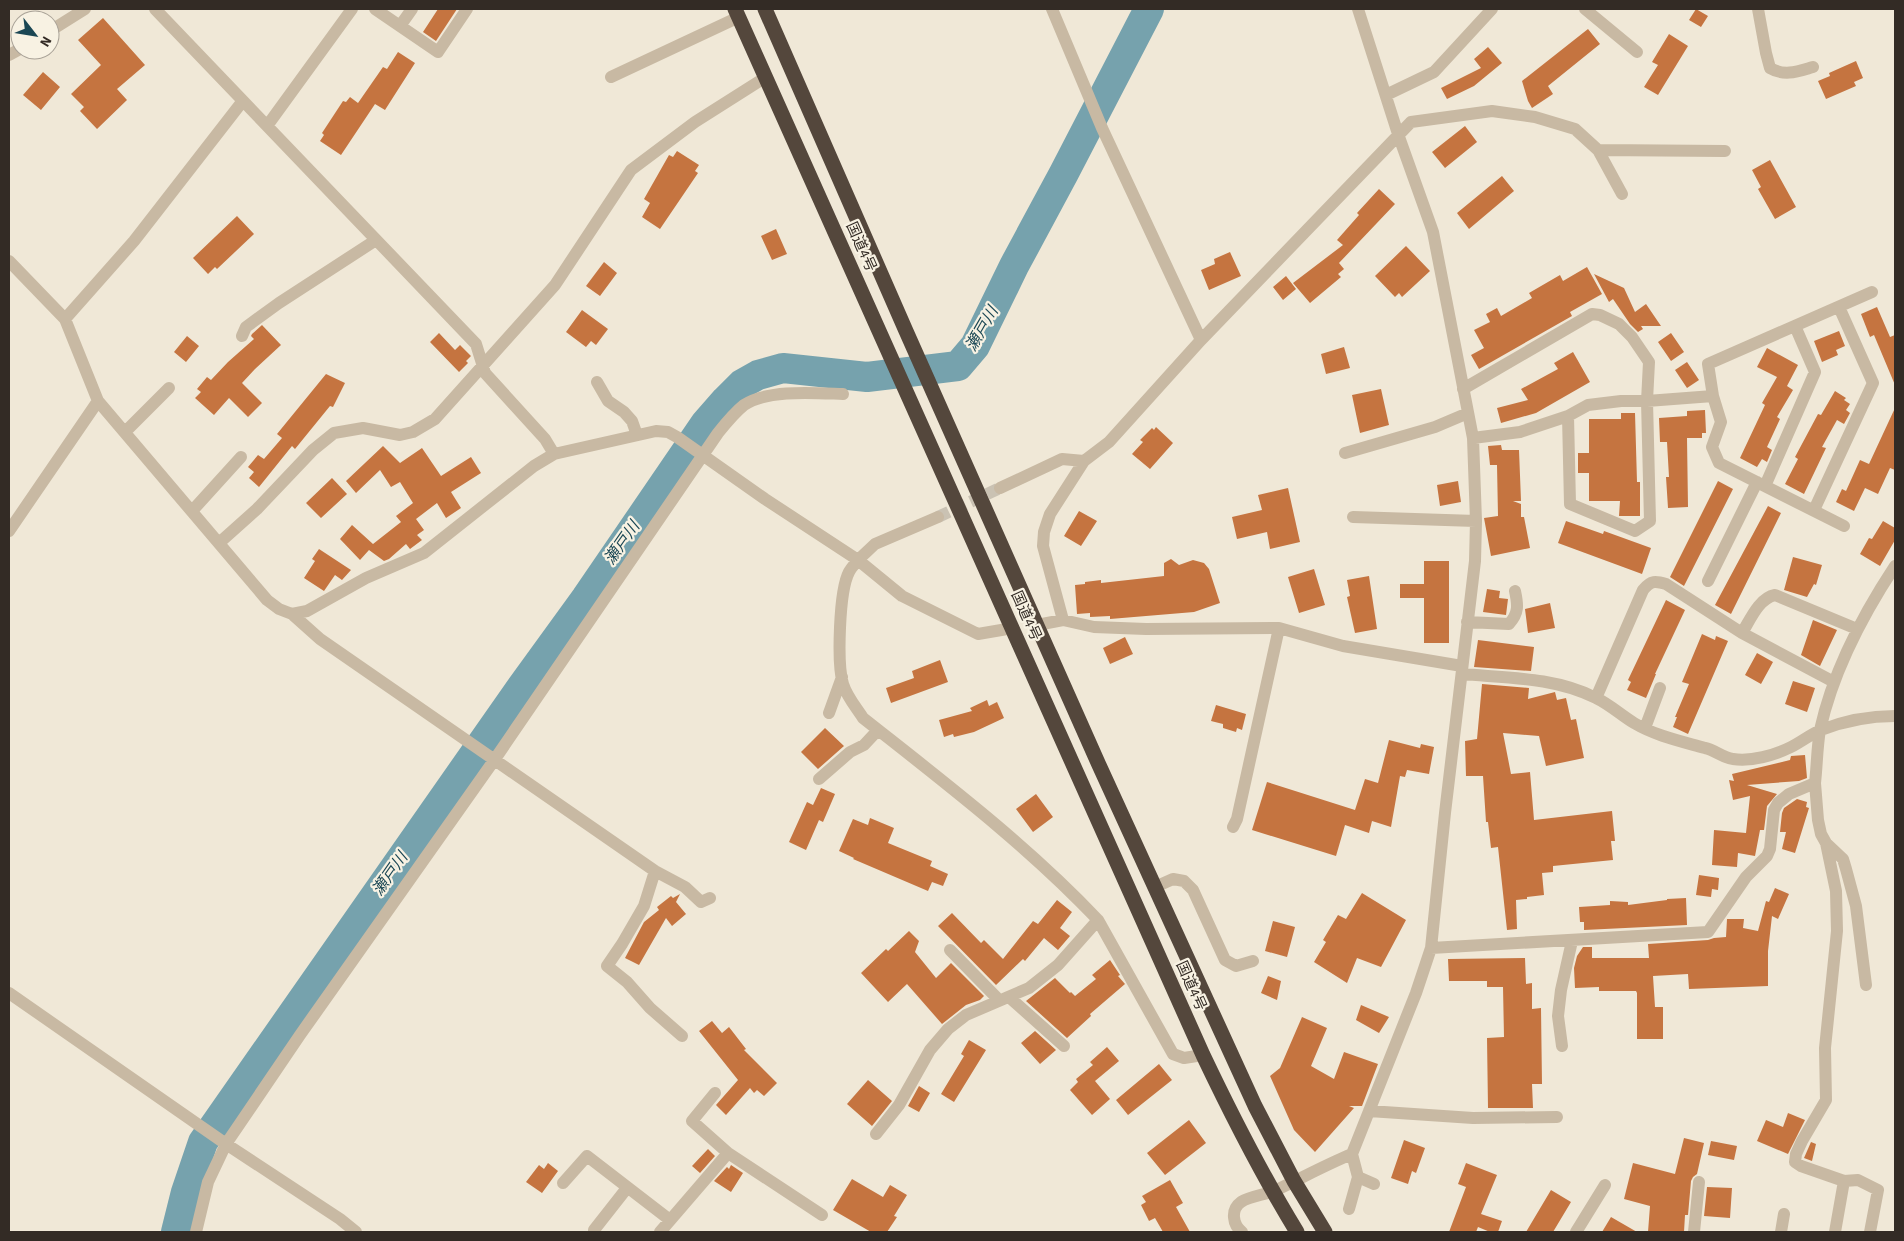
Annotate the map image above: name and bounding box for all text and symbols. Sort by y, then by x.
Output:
north arrow [10,10,60,60]
text: N [34,32,56,50]
street label: 国道4号 [841,219,881,275]
water label: 瀬戸川 [960,301,1005,355]
water label: 瀬戸川 [599,515,646,569]
street label: 国道4号 [1006,588,1046,644]
water label: 瀬戸川 [367,846,414,900]
street label: 国道4号 [1171,958,1211,1014]

